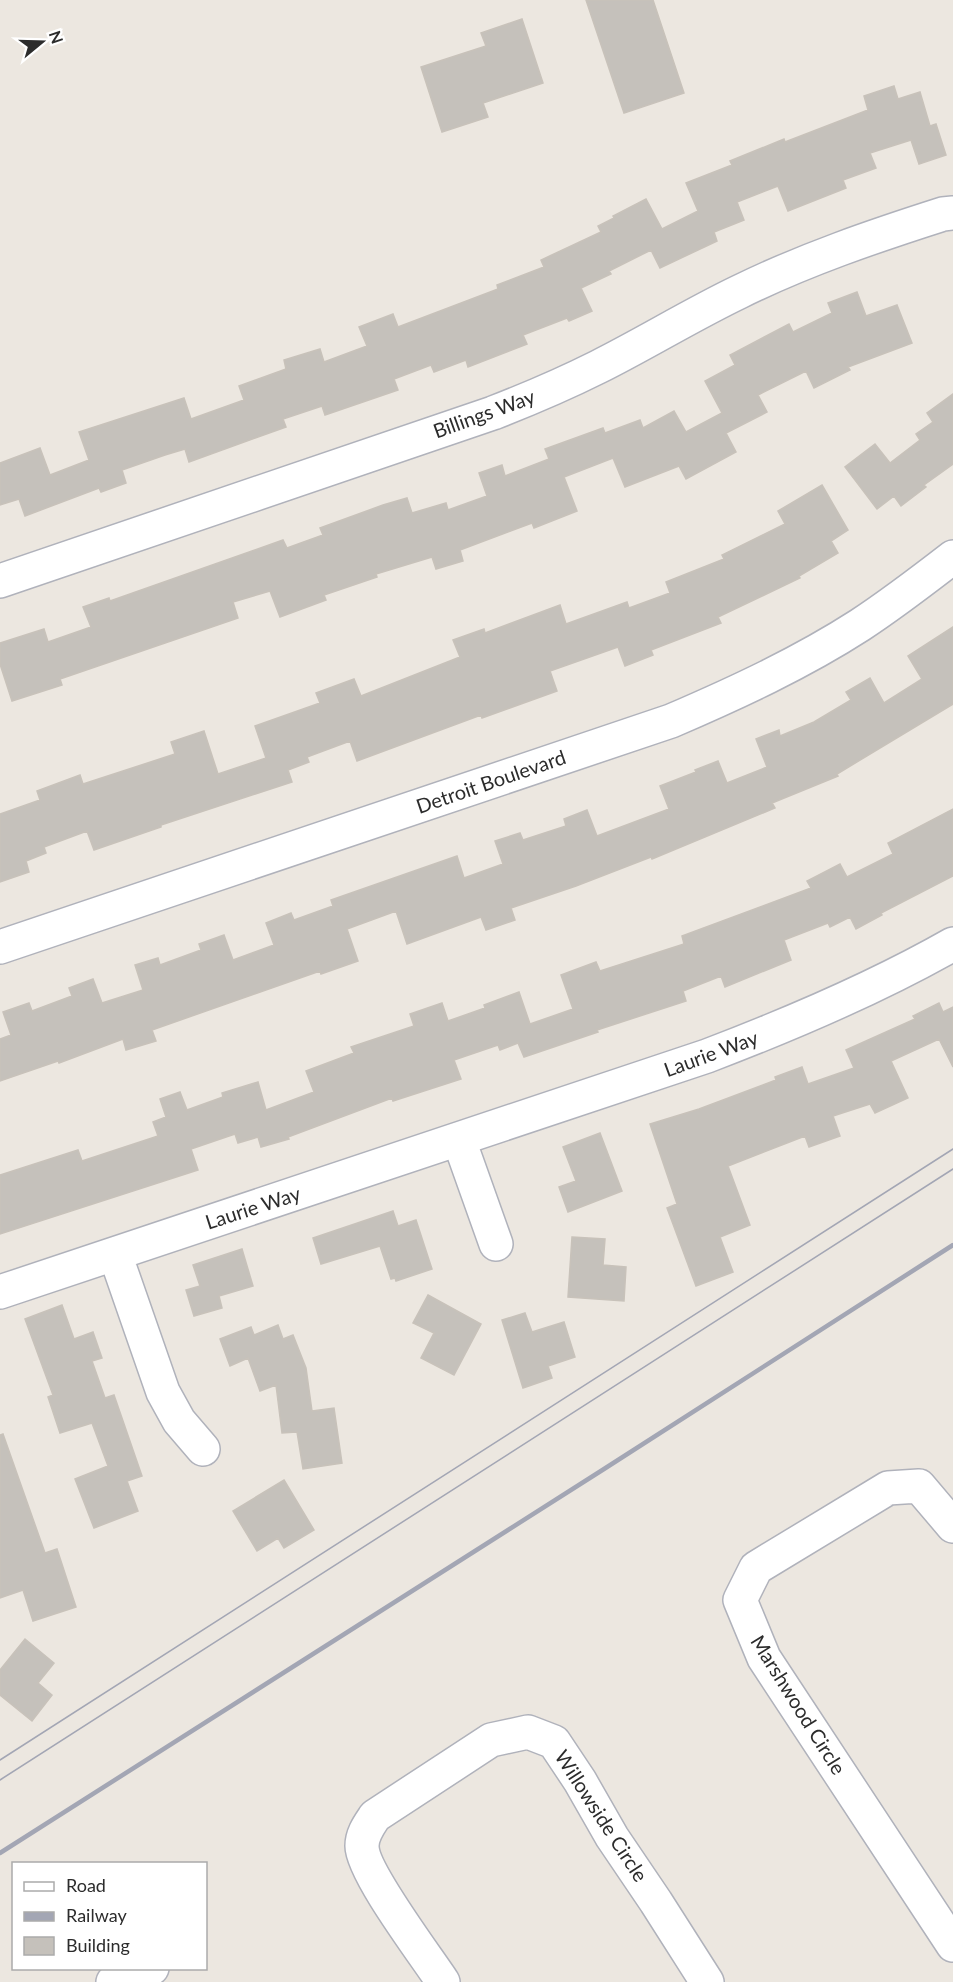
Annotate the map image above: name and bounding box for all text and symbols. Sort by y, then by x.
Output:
north arrow [12,12,72,72]
text: N [46,28,68,46]
street label: Billings Way [430,383,538,443]
street label: Detroit Boulevard [413,744,569,818]
street label: Laurie Way [660,1025,762,1081]
street label: Laurie Way [202,1180,304,1234]
street label: Marshwood Circle [746,1630,851,1779]
street label: Willowside Circle [550,1745,653,1886]
legend [12,1862,207,1970]
text: Road [66,1874,106,1896]
text: Railway [66,1904,127,1926]
text: Building [66,1934,130,1956]

